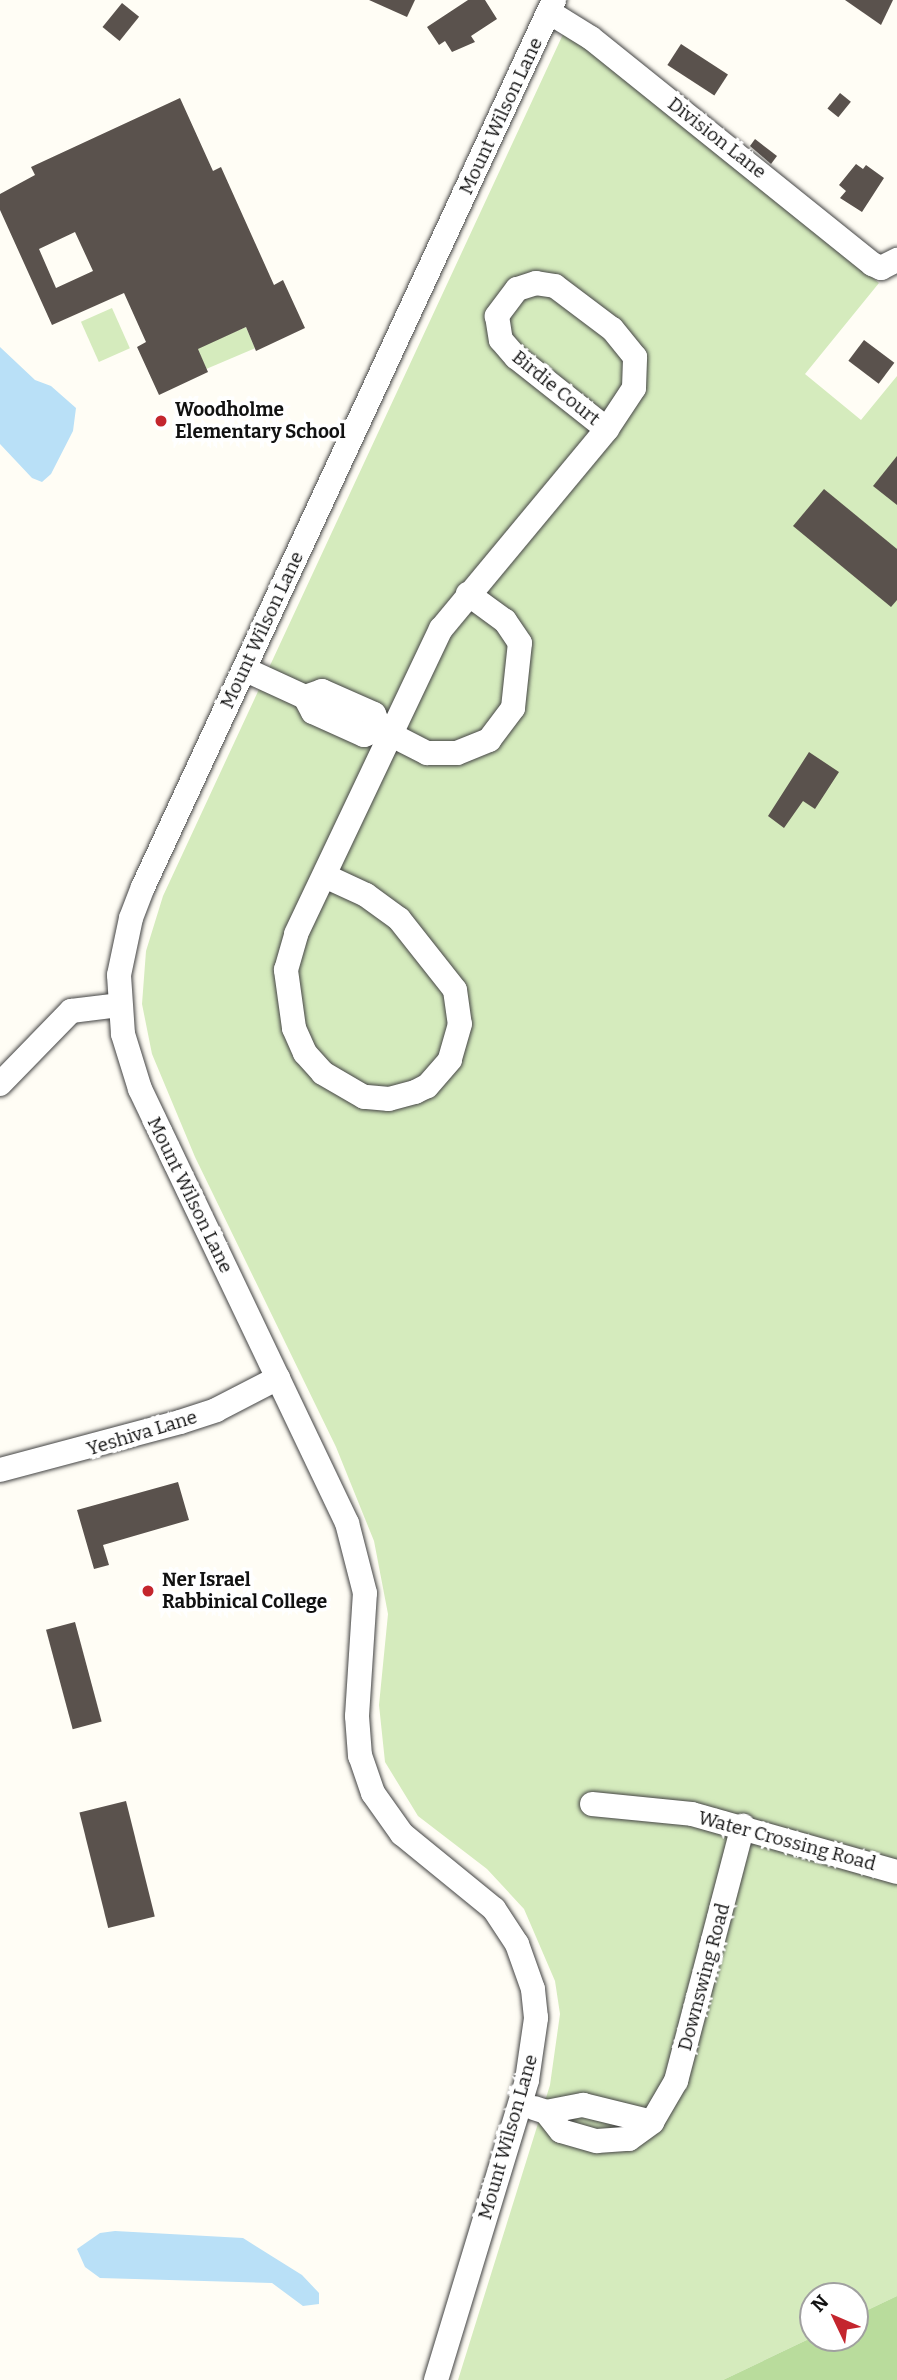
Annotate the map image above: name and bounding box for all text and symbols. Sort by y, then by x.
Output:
street label: Mount Wilson Lane [455,34,547,198]
street label: Division Lane [663,92,771,184]
street label: Birdie Court [508,346,604,430]
place label: Woodholme Elementary School [175,399,346,443]
marker: Woodholme Elementary School [153,413,169,429]
street label: Mount Wilson Lane [216,548,308,712]
street label: Mount Wilson Lane [142,1113,238,1277]
street label: Yeshiva Lane [84,1405,200,1461]
place label: Ner Israel Rabbinical College [162,1569,327,1613]
marker: Ner Israel Rabbinical College [140,1583,156,1599]
street label: Water Crossing Road [696,1806,878,1876]
street label: Downswing Road [673,1901,735,2053]
street label: Mount Wilson Lane [474,2052,542,2222]
north arrow [799,2282,869,2352]
text: N [807,2290,833,2317]

